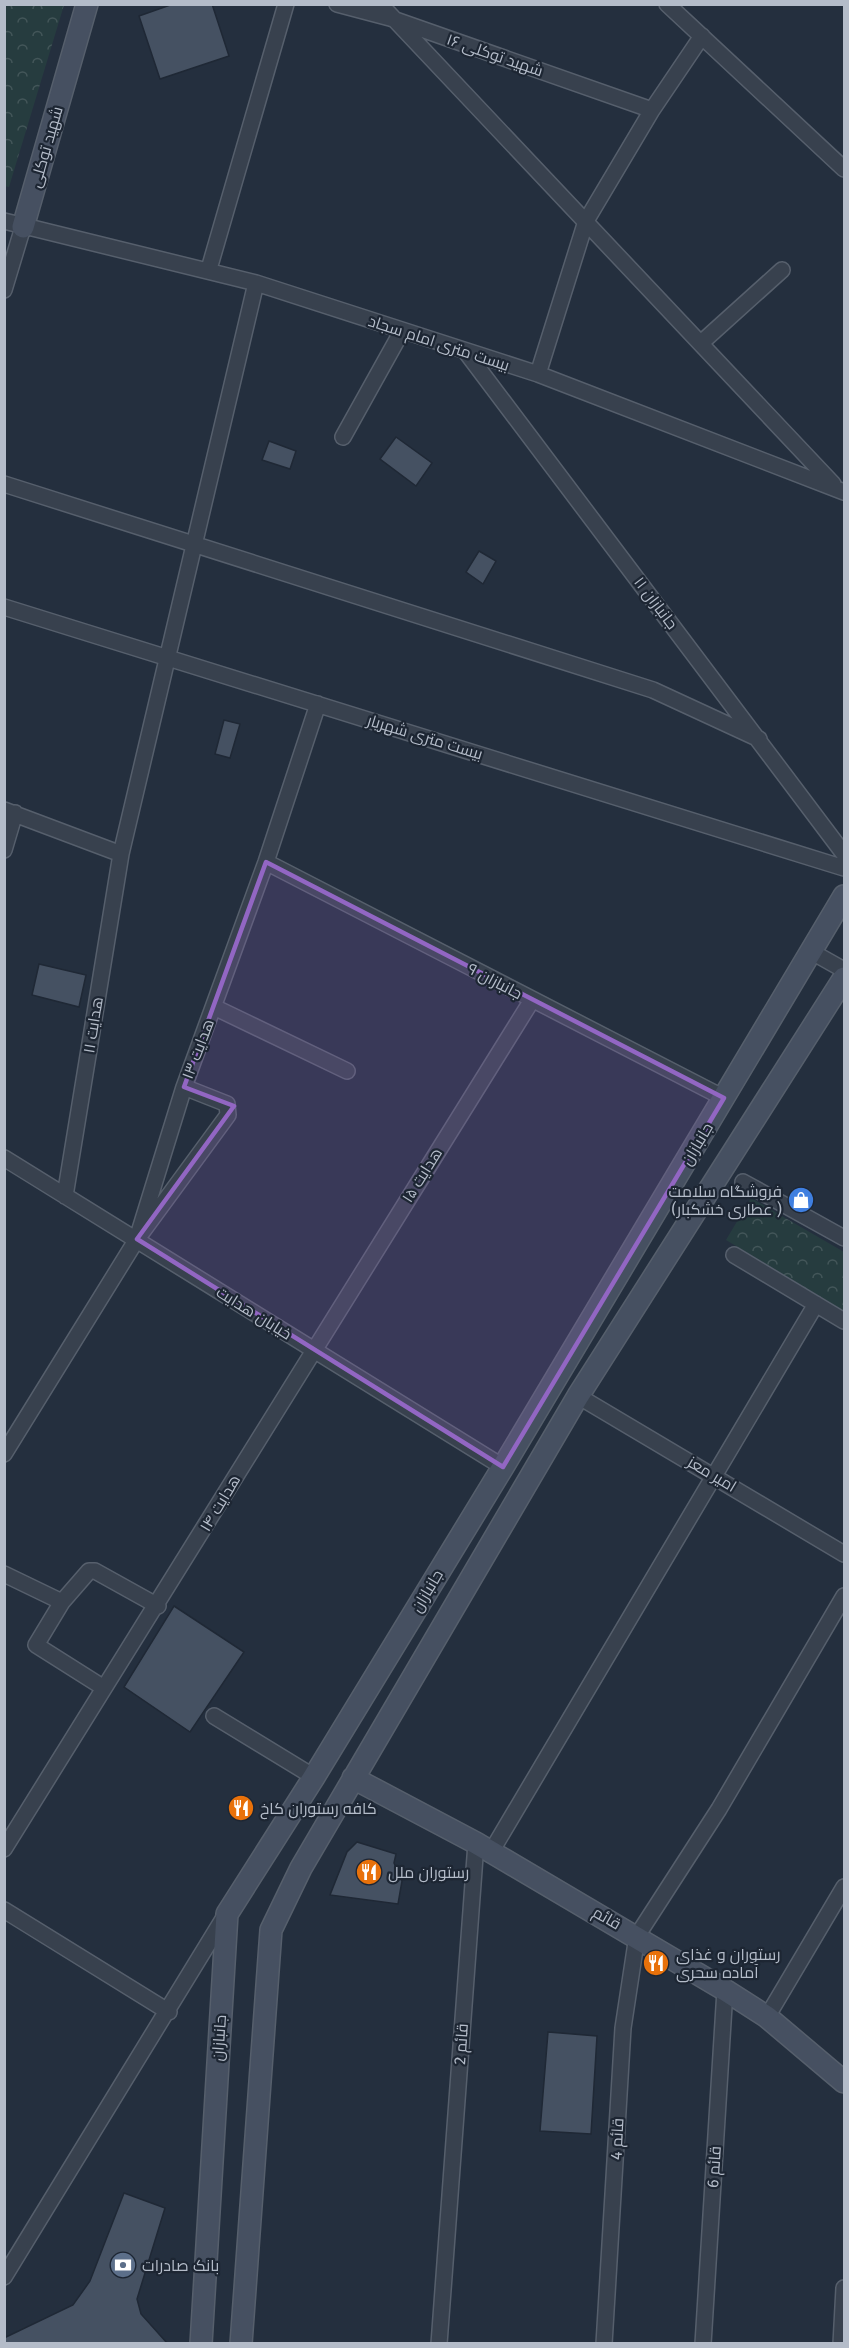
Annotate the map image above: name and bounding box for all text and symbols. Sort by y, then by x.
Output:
street label: شهید توکلی ۱۶ [444,30,546,81]
street label: شهید توکلی [25,104,68,190]
street label: بیست متری امام سجاد [365,311,512,377]
street label: جانبازان ۱۱ [629,573,682,634]
street label: بیست متری شهریار [363,710,485,765]
street label: جانبازان ۹ [464,959,526,1004]
street label: هدایت ۱۱ [79,995,107,1055]
street label: هدایت ۱۳ [178,1016,218,1082]
street label: جانبازان [677,1119,718,1169]
street label: هدایت ۱۵ [398,1144,446,1206]
place label: فروشگاه سلامت (عطاری خشکبار ) [669,1182,782,1220]
shop icon: فروشگاه سلامت (عطاری خشکبار ) [786,1185,816,1215]
street label: خیابان هدایت [212,1282,295,1344]
street label: امیر معز [683,1452,740,1496]
street label: هدایت ۱۴ [196,1471,244,1535]
street label: جانبازان [407,1566,448,1616]
restaurant icon: کافه رستوران کاخ [226,1793,256,1823]
place label: کافه رستوران کاخ [260,1799,377,1820]
restaurant icon: رستوران ملل [354,1857,384,1887]
place label: رستوران ملل [388,1863,469,1883]
street label: قائم [589,1902,624,1935]
place label: رستوران و غذای آماده سحری [676,1945,780,1983]
restaurant icon: رستوران و غذای آماده سحری [641,1948,671,1978]
street label: جانبازان [208,2014,231,2062]
street label: قائم 2 [450,2023,474,2065]
street label: قائم 4 [606,2118,630,2161]
street label: قائم 6 [703,2145,727,2189]
bank icon: بانک صادرات [108,2250,138,2280]
place label: بانک صادرات [142,2256,219,2275]

